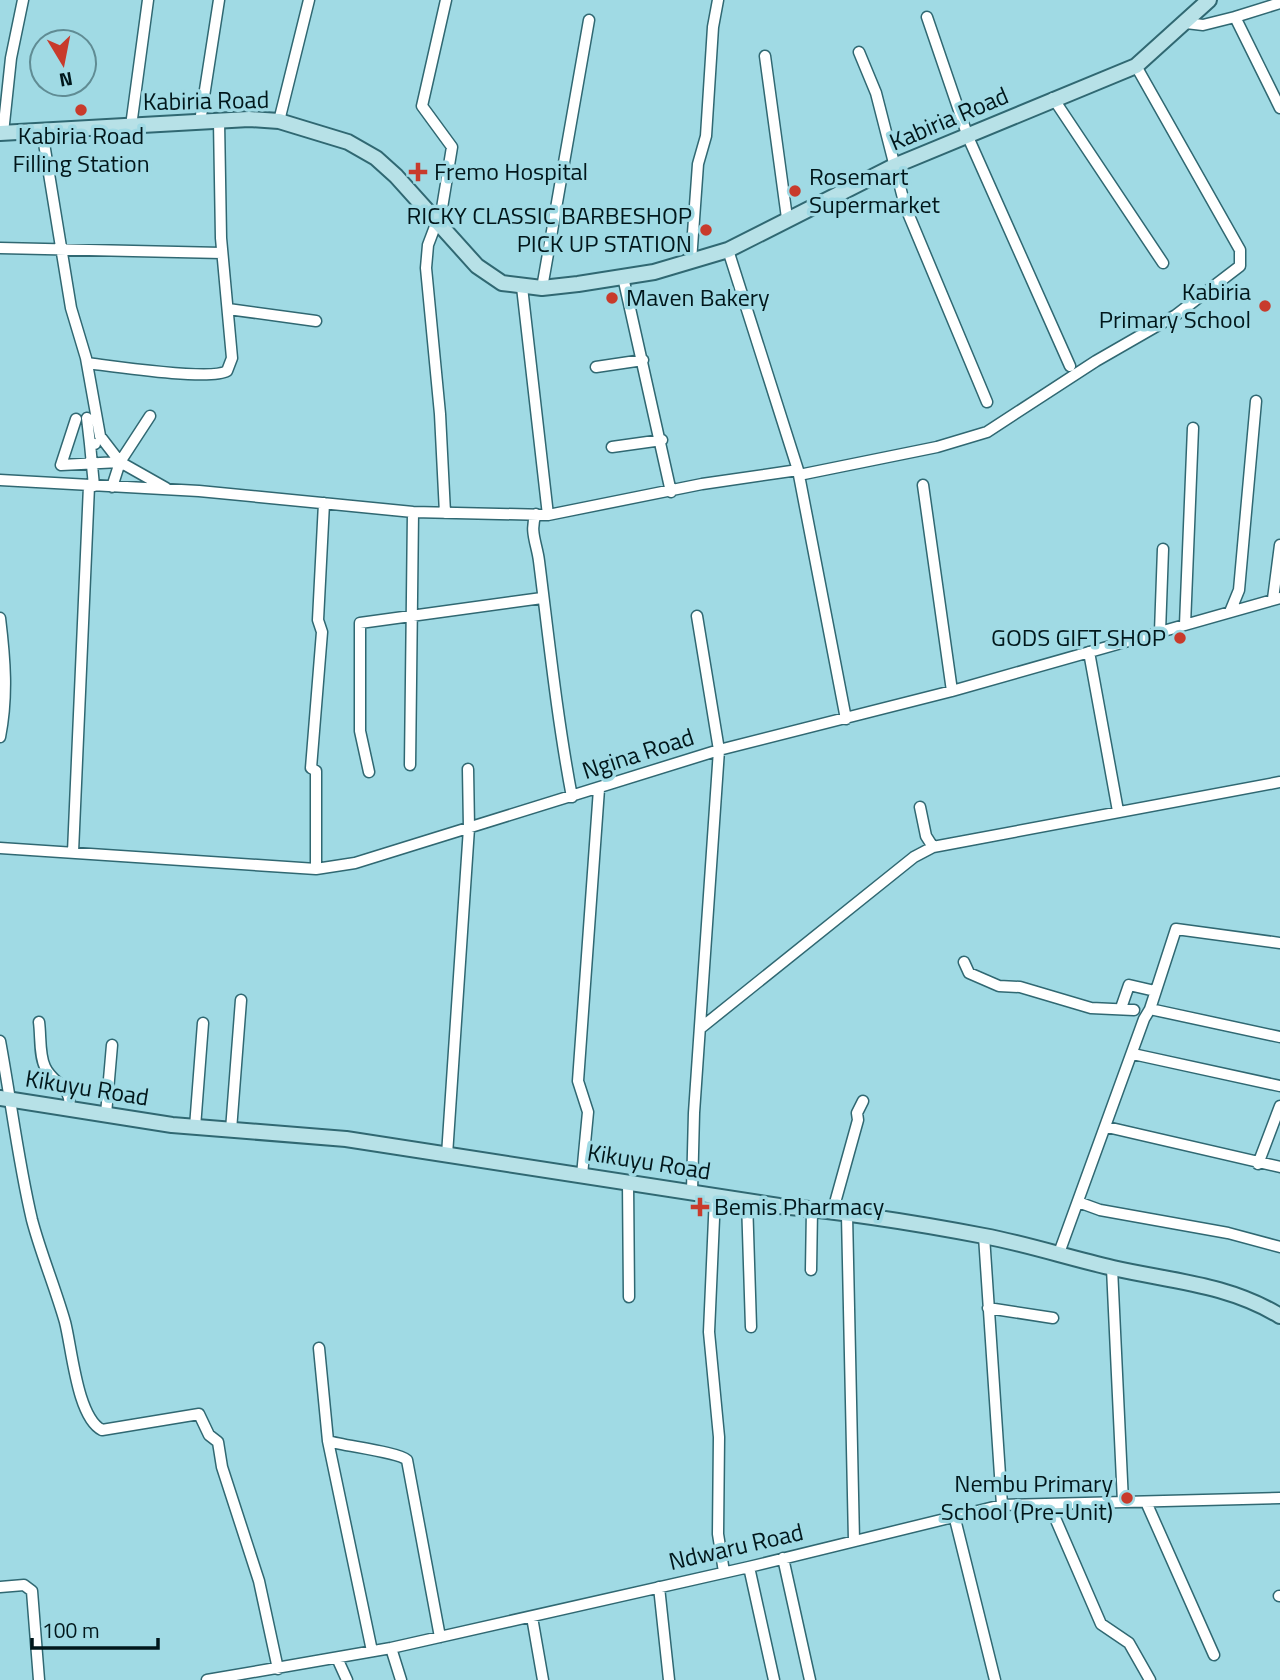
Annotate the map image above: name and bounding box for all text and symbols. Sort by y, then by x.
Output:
north arrow [28,28,98,98]
text: N [57,65,75,96]
street label: Kabiria Road [883,77,1014,159]
street label: Kabiria Road [142,81,269,119]
marker: Kabiria Road Filling Station [73,102,89,118]
place label: Kabiria Road Filling Station [12,117,150,181]
place label: Fremo Hospital [434,153,588,189]
place label: Rosemart Supermarket [809,158,940,222]
marker: Fremo Hospital [408,162,428,182]
marker: Rosemart Supermarket [787,183,803,199]
place label: RICKY CLASSIC BARBESHOP PICK UP STATION [407,197,692,261]
marker: RICKY CLASSIC BARBESHOP PICK UP STATION [698,222,714,238]
place label: Kabiria Primary School [1099,273,1251,337]
place label: Maven Bakery [626,279,770,315]
marker: Maven Bakery [604,290,620,306]
marker: Kabiria Primary School [1257,298,1273,314]
place label: GODS GIFT SHOP [991,619,1166,655]
marker: GODS GIFT SHOP [1172,630,1188,646]
street label: Ngina Road [577,718,698,788]
street label: Kikuyu Road [23,1059,152,1115]
street label: Kikuyu Road [585,1133,714,1189]
place label: Bemis Pharmacy [714,1188,885,1224]
marker: Bemis Pharmacy [692,1199,708,1215]
place label: Nembu Primary School (Pre-Unit) [941,1465,1113,1529]
marker: Nembu Primary School (Pre-Unit) [1119,1490,1135,1506]
street label: Ndwaru Road [665,1513,807,1579]
scale bar [32,1606,158,1650]
text: 100 m [42,1614,99,1646]

